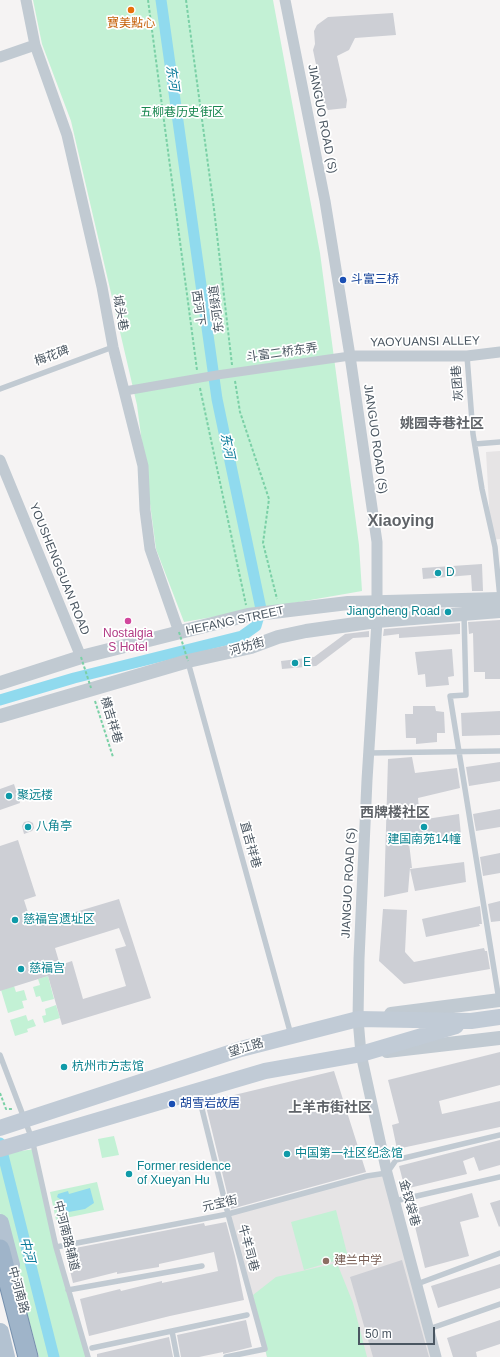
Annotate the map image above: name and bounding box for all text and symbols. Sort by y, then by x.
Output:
marker: 寶美點心 [126,5,136,15]
place label: 寶美點心 [107,17,155,31]
street label: JIANGUO ROAD (S) [304,63,340,175]
water label: 东河 [162,64,182,92]
park label: 五柳巷历史街区 [140,106,224,120]
place label: 斗富三桥 [351,273,399,287]
marker: 斗富三桥 [338,275,348,285]
street label: 东河绿道 [207,284,227,334]
street label: 西河下 [188,289,208,327]
street label: 城头巷 [110,294,130,332]
street label: YAOYUANSI ALLEY [370,334,480,350]
street label: 斗富二桥东弄 [245,341,319,365]
street label: 梅花碑 [33,343,71,369]
street label: 灰团巷 [449,364,467,402]
street label: JIANGUO ROAD (S) [360,383,390,495]
district label: 姚园寺巷社区 [400,416,484,432]
water label: 东河 [217,432,237,460]
street label: YOUSHENGGUAN ROAD [26,501,92,637]
district label: Xiaoying [368,512,434,532]
place label: D [446,566,455,580]
marker: D [433,568,443,578]
street label: HEFANG STREET [185,604,285,638]
place label: Jiangcheng Road [347,605,440,619]
marker: Jiangcheng Road [443,607,453,617]
marker: Nostalgia S Hotel [123,616,133,626]
place label: Nostalgia S Hotel [103,627,153,655]
street label: 河坊街 [228,635,266,659]
place label: E [303,656,311,670]
marker: E [290,658,300,668]
street label: 横吉祥巷 [97,695,125,745]
place label: 聚远楼 [17,789,53,803]
marker: 聚远楼 [4,791,14,801]
district label: 西牌楼社区 [360,805,430,821]
place label: 八角亭 [36,820,72,834]
street label: 直吉祥巷 [236,820,264,870]
marker: 八角亭 [23,822,33,832]
marker: 建国南苑14幢 [419,822,429,832]
street label: JIANGUO ROAD (S) [339,827,359,939]
place label: 建国南苑14幢 [387,833,461,847]
place label: 慈福宫遗址区 [23,913,95,927]
marker: 慈福宫遗址区 [10,915,20,925]
place label: 慈福宫 [29,962,65,976]
marker: 慈福宫 [16,964,26,974]
street label: 望江路 [227,1036,265,1060]
place label: 杭州市方志馆 [72,1060,144,1074]
marker: 杭州市方志馆 [59,1062,69,1072]
place label: 胡雪岩故居 [180,1097,240,1111]
marker: 胡雪岩故居 [167,1099,177,1109]
district label: 上羊市街社区 [288,1100,372,1116]
place label: 中国第一社区纪念馆 [295,1147,403,1161]
marker: 中国第一社区纪念馆 [282,1149,292,1159]
place label: Former residence of Xueyan Hu [137,1160,231,1188]
marker: Former residence of Xueyan Hu [124,1169,134,1179]
street label: 金钗袋巷 [396,1178,422,1228]
street label: 元宝街 [201,1193,239,1215]
street label: 中河南路辅道 [50,1199,82,1273]
street label: 牛羊司巷 [235,1223,261,1273]
water label: 中河 [16,1235,38,1265]
place label: 建兰中学 [334,1254,382,1268]
marker: 建兰中学 [321,1256,331,1266]
street label: 中河南路 [5,1265,31,1315]
scale bar [360,1319,437,1345]
text: 50 m [365,1327,392,1341]

